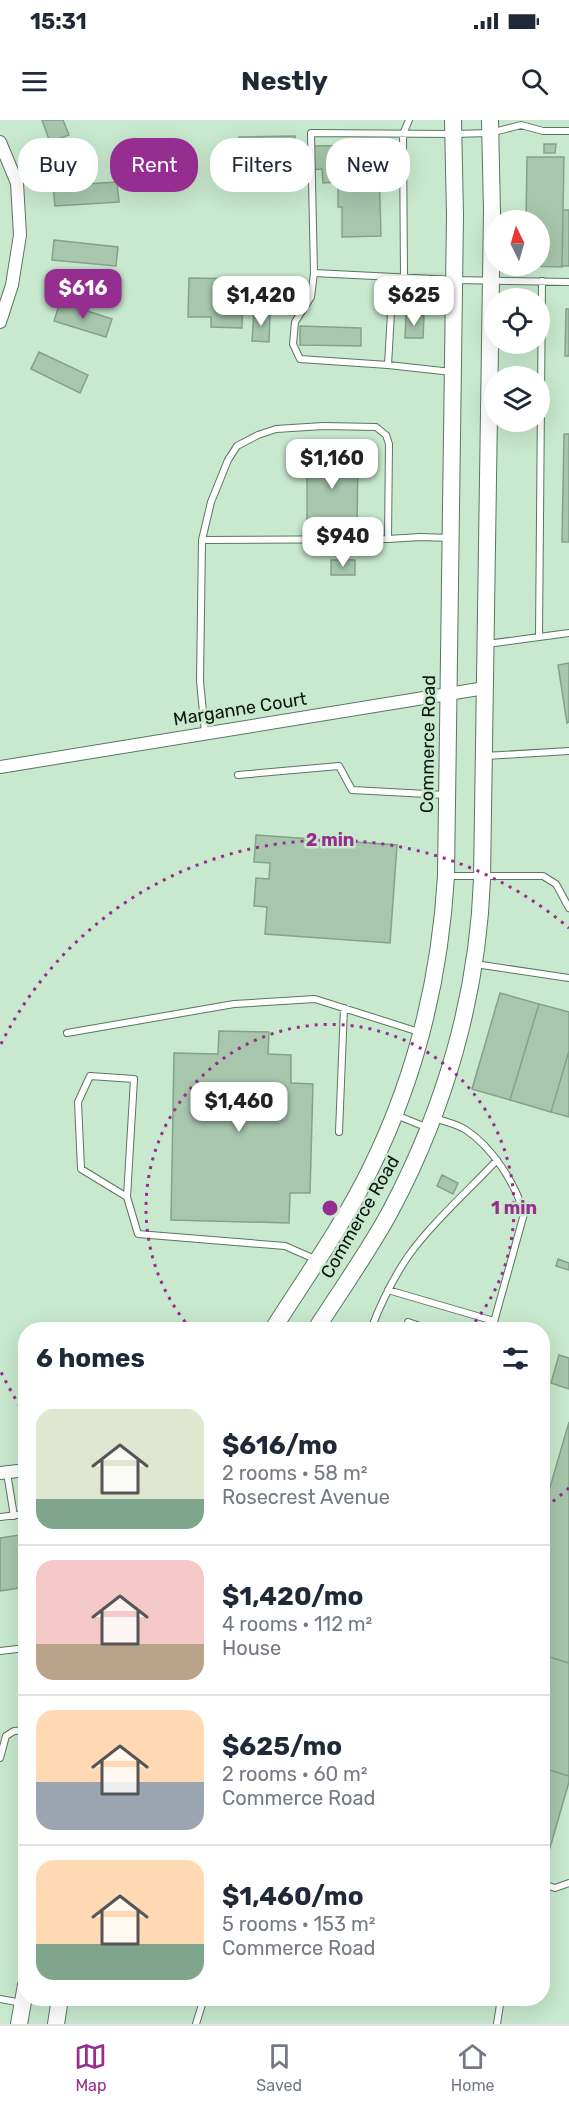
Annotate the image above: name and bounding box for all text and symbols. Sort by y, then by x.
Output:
text: 15:31 [30,8,87,35]
icon: menu [18,65,51,98]
text: Nestly [241,65,328,97]
icon: search [518,65,551,98]
chip: Buy [18,138,98,192]
chip: Rent [110,138,198,192]
chip: Filters [210,138,314,192]
chip: New [326,138,410,192]
north arrow [484,210,550,276]
map controls [484,210,550,432]
pin: $616 [47,269,119,320]
text: $616 [59,276,107,300]
pin: $1,420 [212,276,310,327]
pin: $625 [378,276,450,327]
text: $1,420 [227,283,295,307]
text: $625 [388,283,440,307]
button: locate [484,288,550,354]
button: layers [484,366,550,432]
pin: $1,160 [283,439,381,490]
text: $1,160 [300,446,364,470]
pin: $940 [307,517,379,568]
text: $940 [316,524,370,548]
street label: Commerce Road [416,675,440,813]
street label: Marganne Court [172,688,308,730]
text: 2 min [306,829,354,851]
pin: $1,460 [190,1082,288,1133]
text: $1,460 [205,1089,274,1113]
street label: Commerce Road [316,1152,404,1282]
text: 1 min [491,1197,537,1219]
centre of rings [320,1198,340,1218]
icon: filters [499,1342,532,1375]
text: 6 homes [36,1343,145,1374]
text: $616/mo [222,1430,338,1461]
icon: home [84,1433,156,1505]
text: 2 rooms · 58 m² [222,1461,368,1485]
text: Rosecrest Avenue [222,1485,390,1509]
text: $1,420/mo [222,1581,364,1612]
icon: home [84,1584,156,1656]
text: 4 rooms · 112 m² [222,1612,372,1636]
text: House [222,1636,281,1660]
text: $625/mo [222,1731,342,1762]
icon: home [84,1734,156,1806]
text: 2 rooms · 60 m² [222,1762,368,1786]
text: Commerce Road [222,1786,376,1810]
text: $1,460/mo [222,1881,364,1912]
icon: home [84,1884,156,1956]
text: 5 rooms · 153 m² [222,1912,376,1936]
text: Commerce Road [222,1936,376,1960]
tab: Map [74,2040,107,2095]
tab: Saved [256,2040,302,2095]
tab: Home [451,2040,495,2095]

